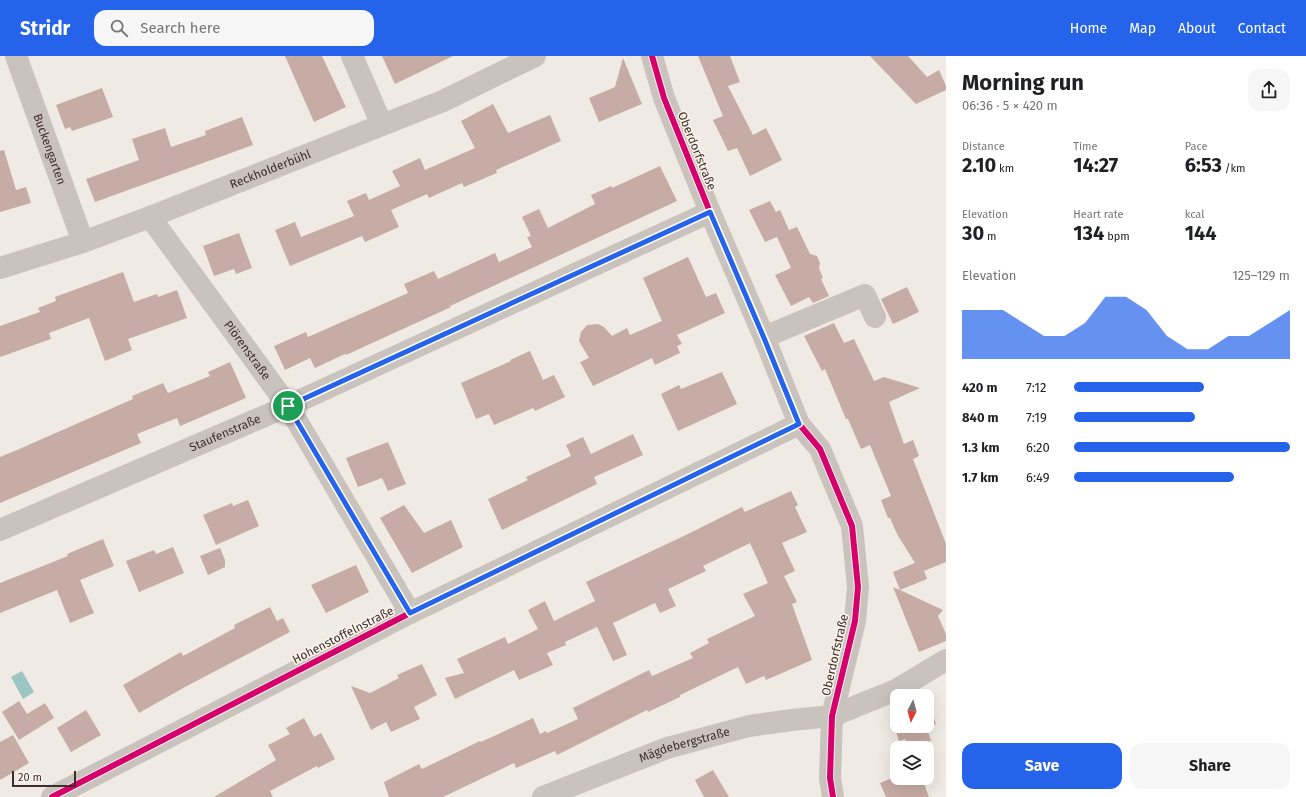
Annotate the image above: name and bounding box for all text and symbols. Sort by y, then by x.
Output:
search box [94,10,374,46]
text: Stridr [20,17,70,40]
icon: search [108,17,130,39]
text: Search here [140,19,220,37]
text: Home [1070,20,1107,37]
text: Map [1129,20,1156,37]
text: About [1178,20,1216,37]
text: Contact [1238,20,1286,37]
text: Morning run [962,69,1084,96]
button: share [1248,69,1290,111]
text: 06:36 · 5 × 420 m [962,98,1058,113]
street label: Oberdorfstraße [675,110,719,192]
street label: Buckengarten [30,112,69,187]
text: Distance [962,140,1005,153]
text: Time [1073,140,1098,153]
text: Pace [1185,140,1207,153]
street label: Reckholderbühl [228,147,313,192]
text: 2.10 [962,153,996,177]
text: 14:27 [1073,153,1118,177]
text: 6:53 [1185,153,1222,177]
text: km [996,162,1014,175]
text: /km [1222,162,1246,175]
text: Elevation [962,208,1008,221]
text: Heart rate [1073,208,1123,221]
text: kcal [1185,208,1204,221]
text: 30 [962,221,984,245]
text: 134 [1073,221,1104,245]
text: 144 [1185,221,1217,245]
text: m [984,230,996,243]
text: bpm [1104,230,1130,243]
text: Elevation [962,268,1016,283]
text: 125–129 m [1232,268,1290,283]
street label: Plörenstraße [221,318,273,382]
text: 420 m [962,380,997,395]
text: 7:12 [1026,380,1046,395]
pin [271,389,305,423]
icon: arrive [277,395,299,417]
text: 840 m [962,410,999,425]
text: 7:19 [1026,410,1047,425]
street label: Staufenstraße [187,412,263,455]
text: 1.3 km [962,440,999,455]
text: 6:20 [1026,440,1050,455]
text: 1.7 km [962,470,998,485]
text: 6:49 [1026,470,1049,485]
street label: Hohenstoffelnstraße [290,603,396,667]
street label: Oberdorfstraße [819,613,851,697]
north arrow [890,689,934,733]
map controls [890,689,934,785]
street label: Mägdebergstraße [637,724,731,765]
button: layers [890,741,934,785]
button: Save [962,743,1122,789]
button: Share [1130,743,1290,789]
scale bar [12,769,76,788]
text: 20 m [18,771,42,784]

